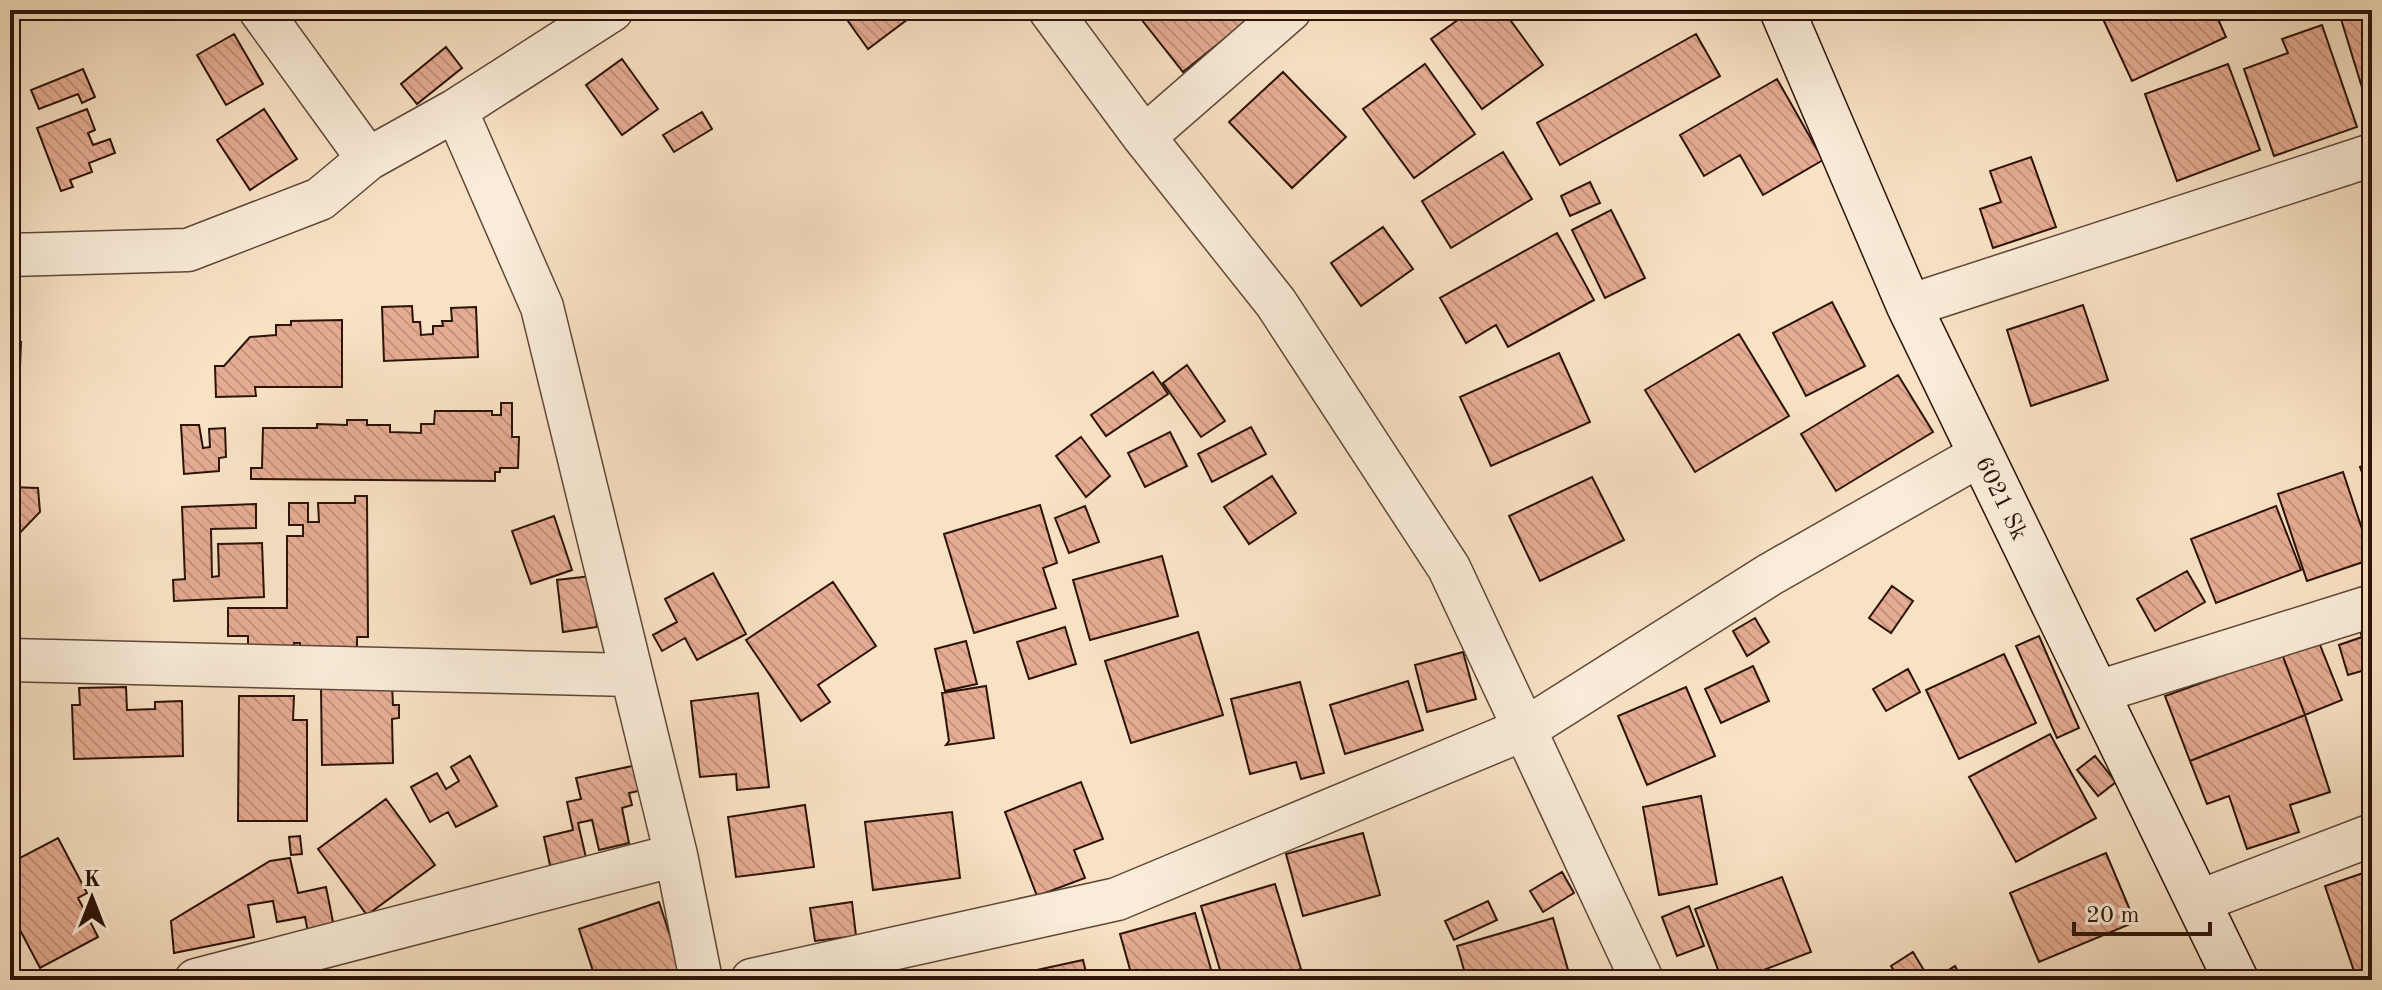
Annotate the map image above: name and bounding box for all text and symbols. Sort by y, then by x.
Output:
street label: 6021 Sk [1970,453,2031,544]
north arrow [52,858,132,938]
text: K [84,869,101,891]
scale bar [2074,886,2210,936]
text: 20 m [2086,904,2140,928]

